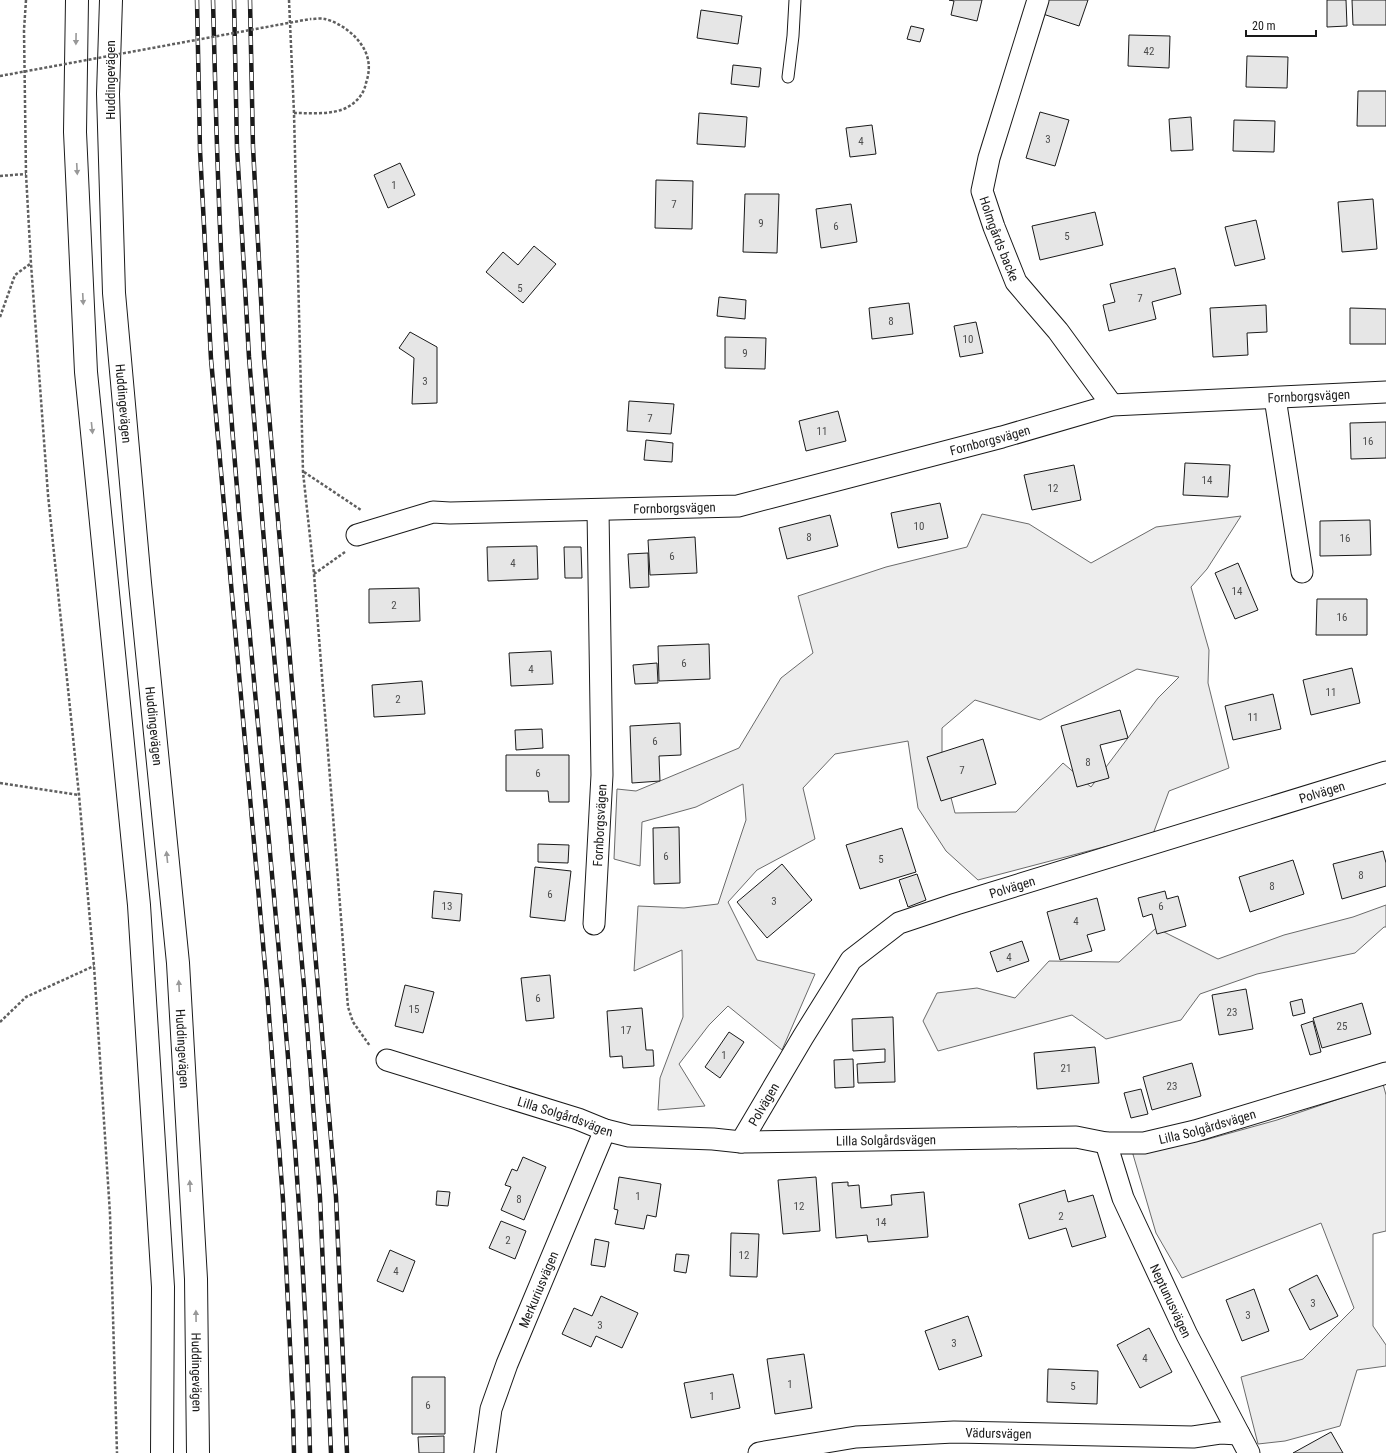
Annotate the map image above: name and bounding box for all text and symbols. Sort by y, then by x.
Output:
scale bar [1246,12,1316,38]
text: 20 m [1252,19,1276,33]
one-way arrow [73,33,79,46]
street label: Huddingevägen [103,40,118,120]
house number: 42 [1144,45,1154,58]
house number: 3 [1045,133,1051,146]
house number: 4 [858,135,864,148]
one-way arrow [74,163,80,176]
house number: 1 [391,179,397,192]
street label: Holmgårds backe [977,194,1022,283]
house number: 7 [671,198,677,211]
house number: 9 [758,217,764,230]
house number: 6 [833,220,839,233]
house number: 5 [1064,230,1070,243]
house number: 5 [517,282,523,295]
house number: 7 [1137,292,1143,305]
one-way arrow [80,293,86,306]
house number: 8 [888,315,894,328]
house number: 10 [963,333,973,346]
house number: 9 [742,347,748,360]
street label: Huddingevägen [113,363,135,444]
house number: 3 [422,375,428,388]
street label: Fornborgsvägen [1267,386,1350,405]
house number: 7 [647,412,653,425]
one-way arrow [89,422,95,434]
street label: Fornborgsvägen [948,422,1032,458]
house number: 11 [817,425,827,438]
house number: 16 [1363,435,1373,448]
house number: 14 [1202,474,1213,487]
house number: 12 [1048,482,1058,495]
street label: Fornborgsvägen [633,499,716,516]
house number: 10 [914,520,924,533]
house number: 8 [806,531,812,544]
house number: 16 [1340,532,1350,545]
house number: 6 [669,550,675,563]
house number: 4 [510,557,516,570]
house number: 14 [1232,585,1243,598]
house number: 2 [391,599,397,612]
house number: 16 [1337,611,1347,624]
house number: 6 [681,657,687,670]
house number: 4 [528,663,534,676]
street label: Huddingevägen [143,686,166,766]
house number: 11 [1326,686,1336,699]
house number: 2 [395,693,401,706]
house number: 11 [1248,711,1258,724]
house number: 6 [652,735,658,748]
house number: 8 [1085,756,1091,769]
house number: 7 [959,764,965,777]
house number: 6 [535,767,541,780]
street label: Polvägen [1297,778,1347,806]
street label: Fornborgsvägen [590,784,609,867]
house number: 6 [663,850,669,863]
one-way arrow [164,851,170,863]
house number: 5 [878,853,884,866]
house number: 8 [1358,869,1364,882]
street label: Polvägen [987,873,1037,901]
house number: 8 [1269,880,1275,893]
house number: 6 [547,888,553,901]
house number: 3 [771,895,777,908]
house number: 13 [442,900,452,913]
house number: 6 [1158,900,1164,913]
house number: 4 [1073,915,1079,928]
house number: 4 [1006,951,1012,964]
one-way arrow [176,979,182,992]
house number: 6 [535,992,541,1005]
house number: 15 [409,1003,419,1016]
house number: 23 [1227,1006,1237,1019]
street label: Huddingevägen [173,1009,193,1089]
house number: 25 [1337,1020,1347,1033]
house number: 17 [621,1024,631,1037]
house number: 1 [721,1049,727,1062]
house number: 21 [1061,1062,1071,1075]
street label: Polvägen [745,1080,782,1128]
house number: 23 [1167,1080,1177,1093]
street label: Lilla Solgårdsvägen [516,1093,615,1139]
street label: Lilla Solgårdsvägen [1157,1106,1257,1147]
street label: Lilla Solgårdsvägen [836,1132,936,1148]
one-way arrow [187,1180,194,1192]
house number: 1 [635,1190,641,1203]
house number: 8 [516,1193,522,1206]
house number: 12 [794,1200,804,1213]
house number: 2 [1058,1210,1064,1223]
house number: 14 [876,1216,887,1229]
house number: 2 [505,1234,511,1247]
street label: Merkuriusvägen [516,1249,561,1330]
house number: 12 [739,1249,749,1262]
street label: Neptunusvägen [1147,1261,1195,1340]
house number: 4 [393,1265,399,1278]
house number: 3 [1310,1297,1316,1310]
one-way arrow [193,1309,199,1322]
house number: 3 [1245,1309,1251,1322]
house number: 3 [597,1319,603,1332]
street label: Huddingevägen [189,1332,205,1412]
house number: 3 [951,1337,957,1350]
house number: 4 [1142,1352,1148,1365]
house number: 1 [787,1378,793,1391]
house number: 5 [1070,1380,1076,1393]
house number: 1 [709,1390,715,1403]
house number: 6 [425,1399,431,1412]
street label: Vädursvägen [965,1425,1032,1441]

